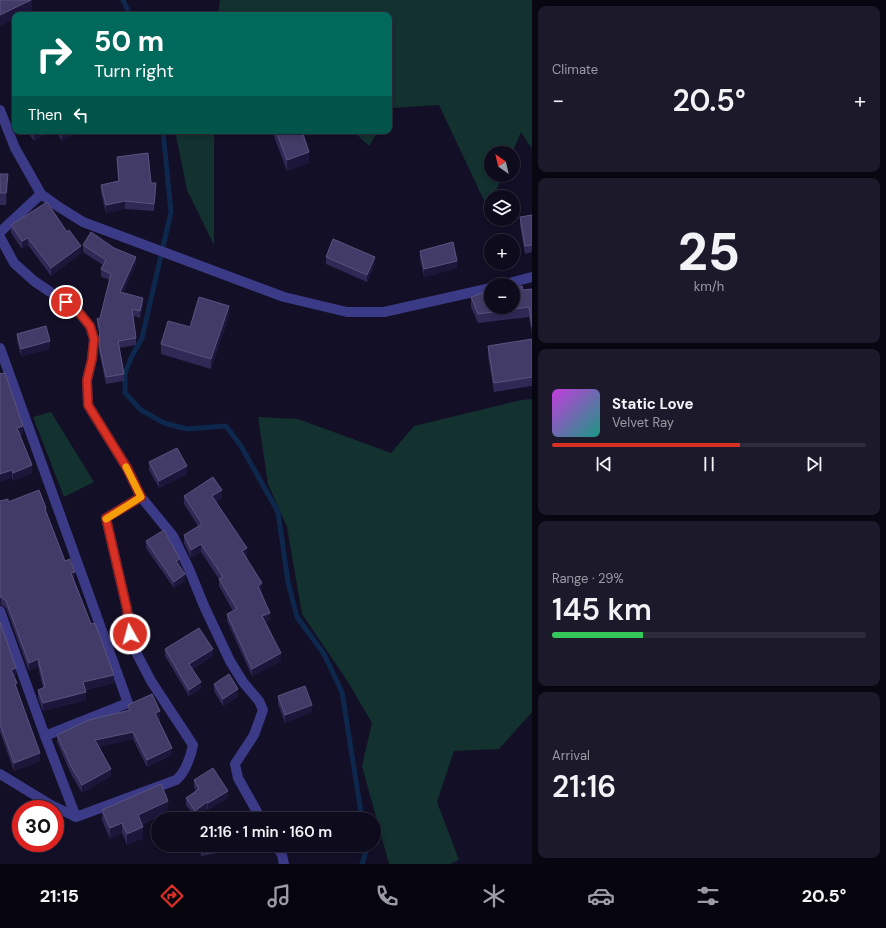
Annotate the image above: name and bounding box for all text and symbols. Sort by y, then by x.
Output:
text: 50 m [94,23,164,60]
icon: right [28,28,80,80]
text: Turn right [94,59,174,83]
text: Climate [552,61,598,78]
text: 20.5° [672,81,746,120]
text: − [552,86,564,115]
text: + [854,86,866,115]
icon: left [70,104,92,126]
text: Then [28,105,62,125]
north arrow [484,146,520,182]
map controls [484,146,520,314]
button: layers [484,190,520,226]
text: 25 [678,218,740,286]
button: + [484,234,520,270]
button: − [484,278,520,314]
text: km/h [694,278,724,295]
pin [49,285,83,319]
icon: arrive [55,291,77,313]
text: Static Love [612,394,693,414]
text: Velvet Ray [612,414,674,431]
icon: previous [593,453,615,475]
icon: pause [698,453,720,475]
icon: next [803,453,825,475]
text: Range · 29% [552,570,624,587]
text: 145 km [552,590,652,629]
position arrow [109,613,151,655]
text: Arrival [552,747,590,764]
text: 21:16 [552,767,616,806]
speed limit sign: 30 [12,800,64,852]
text: 21:16 · 1 min · 160 m [200,822,332,842]
icon: directions [158,882,186,910]
icon: music [265,882,293,910]
icon: phone [373,882,401,910]
icon: climate [480,882,508,910]
icon: car [587,882,615,910]
icon: filters [694,882,722,910]
text: 21:15 [40,884,79,908]
text: 20.5° [802,884,846,908]

